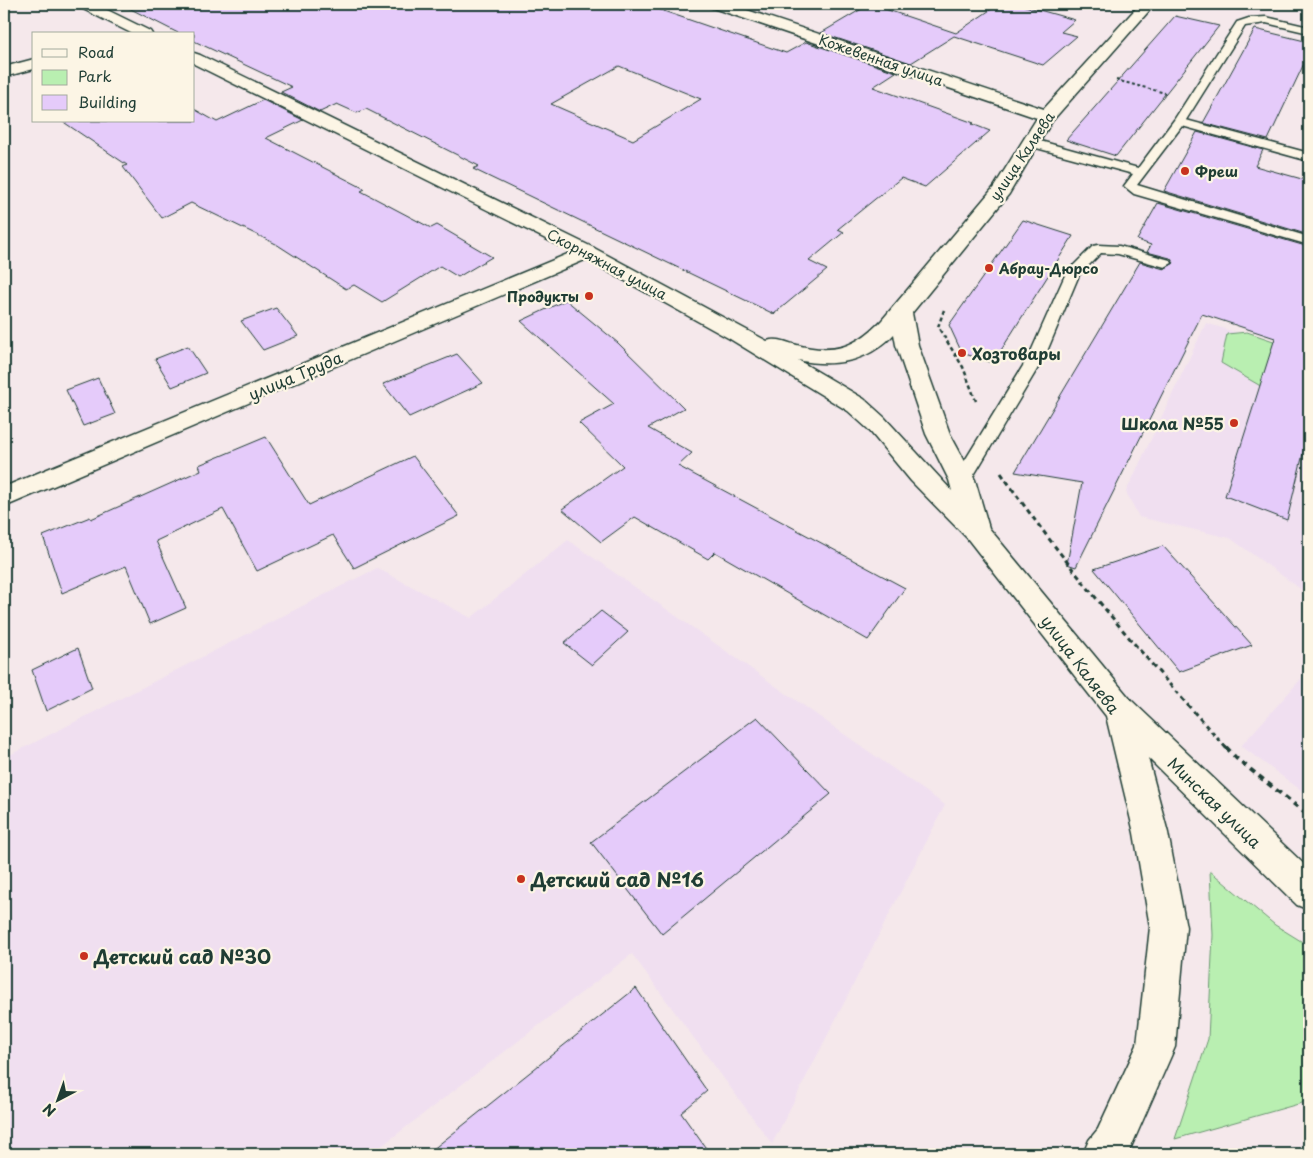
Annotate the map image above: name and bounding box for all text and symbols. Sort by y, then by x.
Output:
street label: Кожевенная улица [816,29,946,91]
legend [32,32,195,122]
text: Road [78,40,114,63]
text: Park [78,64,112,87]
text: Building [78,90,137,113]
street label: улица Каляева [984,107,1060,205]
place label: Фреш [1195,161,1238,182]
marker: Фреш [1179,165,1191,177]
street label: Скорняжная улица [543,223,671,305]
place label: Абрау-Дюрсо [998,258,1098,279]
marker: Абрау-Дюрсо [983,262,995,274]
place label: Продукты [507,286,579,307]
marker: Продукты [583,290,595,302]
place label: Хозтовары [972,341,1061,365]
street label: улица Труда [244,344,346,406]
marker: Хозтовары [956,347,968,359]
place label: Школа №55 [1121,411,1224,435]
marker: Школа №55 [1228,417,1240,429]
street label: улица Каляева [1036,610,1126,718]
street label: Минская улица [1163,751,1267,853]
place label: Детский сад №16 [530,865,704,893]
marker: Детский сад №16 [515,873,527,885]
place label: Детский сад №30 [93,942,271,970]
marker: Детский сад №30 [78,950,90,962]
north arrow [32,1076,82,1126]
text: N [38,1099,60,1122]

